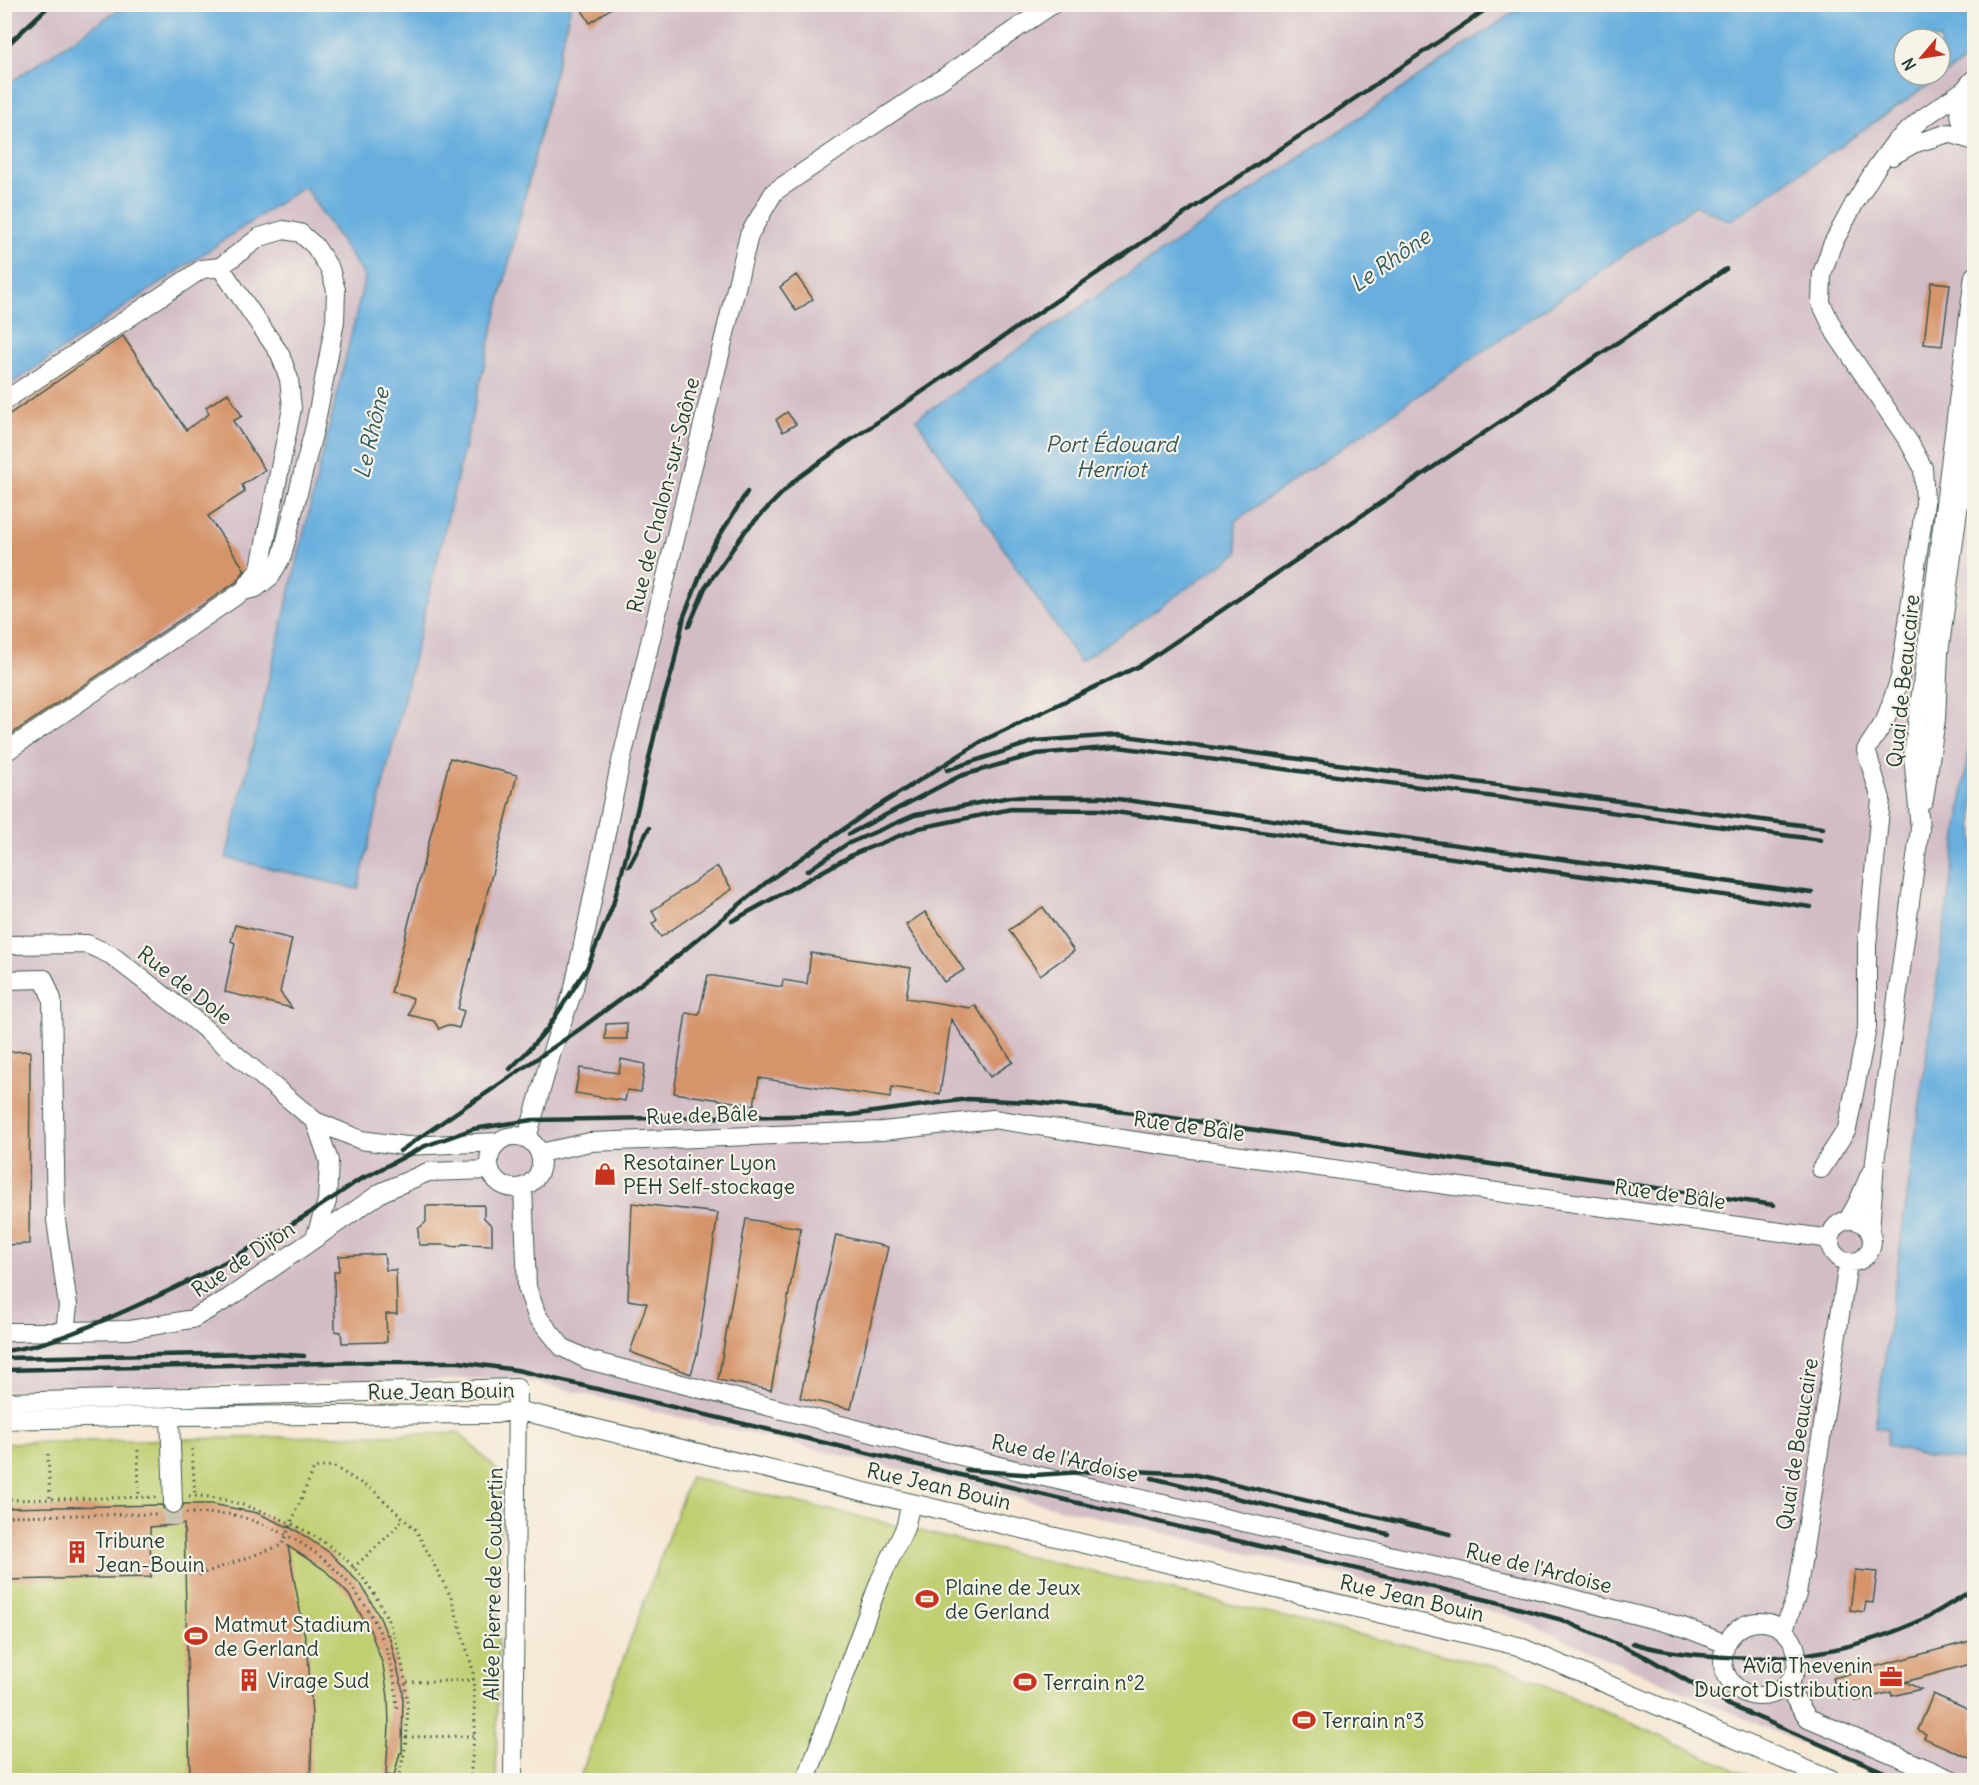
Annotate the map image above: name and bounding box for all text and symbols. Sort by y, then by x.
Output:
north arrow [1892,27,1952,87]
text: N [1897,55,1920,74]
water label: Le Rhône [1344,221,1437,298]
street label: Rue de Chalon-sur-Saône [621,374,705,616]
water label: Le Rhône [347,383,395,481]
water label: Port Édouard Herriot [1045,430,1180,483]
street label: Quai de Beaucaire [1880,593,1926,769]
street label: Rue de Dole [132,940,238,1030]
street label: Rue de Bâle [646,1100,758,1130]
street label: Rue de Bâle [1132,1105,1246,1147]
place label: Resotainer Lyon PEH Self-stockage [623,1149,795,1200]
shop icon: Resotainer Lyon PEH Self-stockage [592,1161,618,1187]
street label: Rue de Bâle [1613,1173,1727,1215]
street label: Rue de Dijon [186,1215,300,1303]
street label: Quai de Beaucaire [1770,1356,1824,1532]
street label: Rue Jean Bouin [367,1376,515,1406]
street label: Rue de l'Ardoise [989,1428,1141,1488]
street label: Rue Jean Bouin [864,1456,1014,1516]
street label: Allée Pierre de Coubertin [477,1467,509,1701]
place label: Tribune Jean-Bouin [95,1527,205,1578]
street label: Rue de l'Ardoise [1463,1537,1615,1599]
building icon: Tribune Jean-Bouin [64,1539,90,1565]
street label: Rue Jean Bouin [1337,1568,1487,1628]
place label: Plaine de Jeux de Gerland [945,1574,1081,1625]
sports icon: Plaine de Jeux de Gerland [914,1586,940,1612]
place label: Matmut Stadium de Gerland [214,1611,371,1662]
sports icon: Matmut Stadium de Gerland [183,1623,209,1649]
place label: Avia Thevenin Ducrot Distribution [1694,1652,1873,1703]
office icon: Avia Thevenin Ducrot Distribution [1878,1664,1904,1690]
building icon: Virage Sud [236,1667,262,1693]
place label: Virage Sud [267,1667,369,1694]
sports icon: Terrain n°2 [1012,1669,1038,1695]
place label: Terrain n°2 [1043,1669,1145,1696]
sports icon: Terrain n°3 [1291,1707,1317,1733]
place label: Terrain n°3 [1322,1707,1425,1734]

